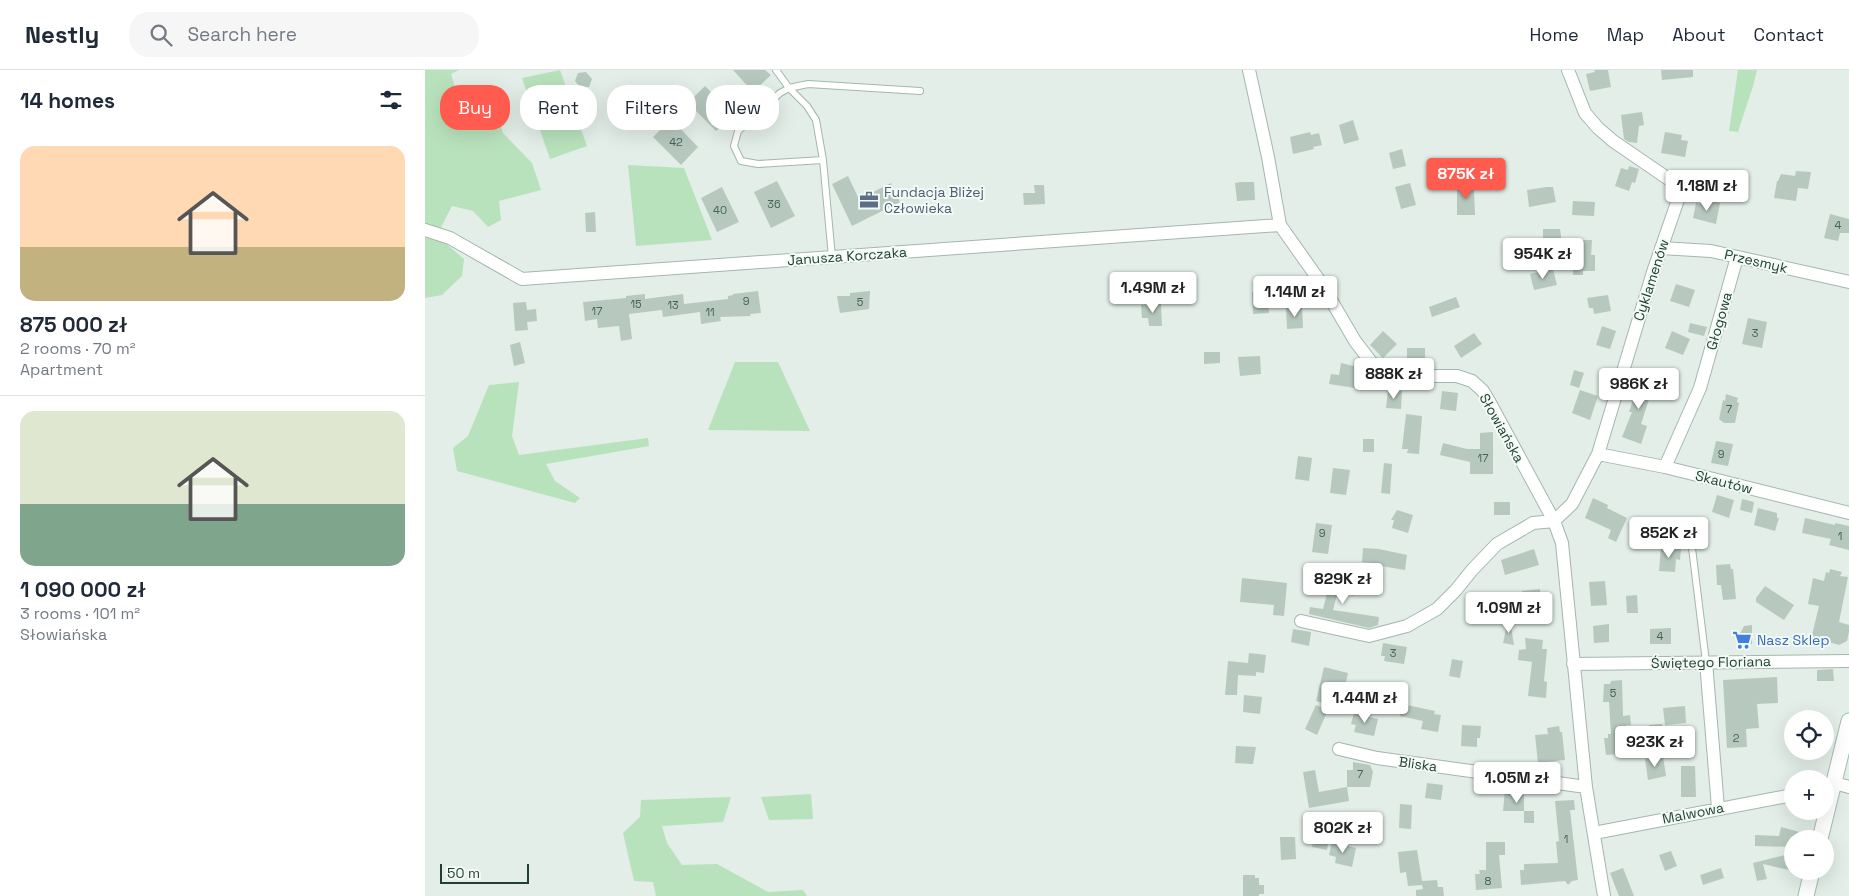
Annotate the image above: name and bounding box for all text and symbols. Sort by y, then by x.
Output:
search box [129,12,479,57]
text: Nestly [25,19,99,50]
icon: search [147,21,175,49]
text: Search here [187,22,297,47]
text: Home [1530,23,1579,46]
text: Map [1607,23,1644,46]
text: About [1672,23,1726,46]
text: Contact [1754,23,1824,46]
chip: Buy [440,85,510,130]
chip: Rent [520,85,597,130]
chip: Filters [607,85,696,130]
chip: New [706,85,779,130]
icon: filters [377,86,405,114]
text: 14 homes [20,87,115,114]
house number: 42 [669,135,683,149]
pin: 875K zł [1420,158,1512,200]
text: 875K zł [1438,163,1494,184]
pin: 1.18M zł [1655,170,1759,212]
text: 1.18M zł [1677,175,1738,196]
icon: home [168,178,258,268]
place label: Fundacja Bliżej Człowieka [884,183,984,217]
office icon: Fundacja Bliżej Człowieka [858,189,880,211]
house number: 36 [767,197,781,211]
house number: 40 [713,203,727,217]
house number: 4 [1835,218,1842,232]
street label: Cyklamenów [1629,237,1673,323]
pin: 954K zł [1497,238,1589,280]
street label: Janusza Korczaka [786,243,908,269]
text: 954K zł [1514,243,1572,264]
street label: Przesmyk [1723,245,1790,277]
pin: 1.49M zł [1101,272,1205,314]
pin: 1.14M zł [1243,276,1347,318]
text: 1.49M zł [1120,277,1186,298]
text: 1.14M zł [1264,281,1326,302]
street label: Głogowa [1702,290,1736,352]
house number: 9 [743,294,750,308]
house number: 5 [857,295,864,309]
house number: 15 [630,297,642,311]
house number: 13 [667,298,679,312]
house number: 17 [592,304,602,318]
house number: 11 [705,305,715,319]
text: 875 000 zł [20,311,128,338]
house number: 3 [1752,326,1759,340]
text: 2 rooms · 70 m² [20,338,136,359]
pin: 888K zł [1348,358,1440,400]
text: Apartment [20,359,103,380]
text: 888K zł [1365,363,1423,384]
pin: 986K zł [1593,368,1685,410]
text: 986K zł [1610,373,1668,394]
street label: Słowiańska [1476,390,1528,466]
house number: 7 [1726,402,1732,416]
icon: home [168,444,258,534]
house number: 9 [1718,447,1725,461]
house number: 17 [1478,451,1488,465]
street label: Skautów [1694,466,1754,498]
pin: 852K zł [1623,516,1715,559]
text: 852K zł [1640,522,1698,543]
house number: 9 [1319,526,1326,540]
house number: 1 [1838,529,1842,543]
pin: 829K zł [1297,562,1389,605]
text: 829K zł [1314,568,1372,589]
text: 1 090 000 zł [20,576,146,603]
pin: 1.09M zł [1457,592,1561,634]
text: 1.09M zł [1476,597,1542,618]
text: 3 rooms · 101 m² [20,603,140,624]
text: Słowiańska [20,624,107,645]
house number: 4 [1657,629,1664,643]
supermarket icon: Nasz Sklep [1731,629,1753,651]
place label: Nasz Sklep [1757,631,1829,649]
house number: 3 [1390,646,1397,660]
street label: Świętego Floriana [1651,652,1771,672]
pin: 1.44M zł [1313,682,1417,724]
house number: 5 [1610,686,1617,700]
text: 1.44M zł [1332,687,1398,708]
map controls [1784,710,1834,880]
button: locate [1784,710,1834,760]
pin: 923K zł [1609,726,1701,768]
text: 923K zł [1626,731,1684,752]
house number: 2 [1733,731,1740,745]
street label: Bliska [1397,752,1439,776]
pin: 1.05M zł [1465,762,1569,804]
house number: 7 [1357,767,1363,781]
text: 1.05M zł [1485,767,1549,788]
button: + [1784,770,1834,820]
street label: Malwowa [1661,798,1725,828]
pin: 802K zł [1297,812,1389,854]
text: 802K zł [1314,817,1372,838]
button: − [1784,830,1834,880]
house number: 1 [1564,832,1568,846]
scale bar [440,861,529,884]
text: 50 m [447,864,480,882]
house number: 8 [1485,874,1492,888]

